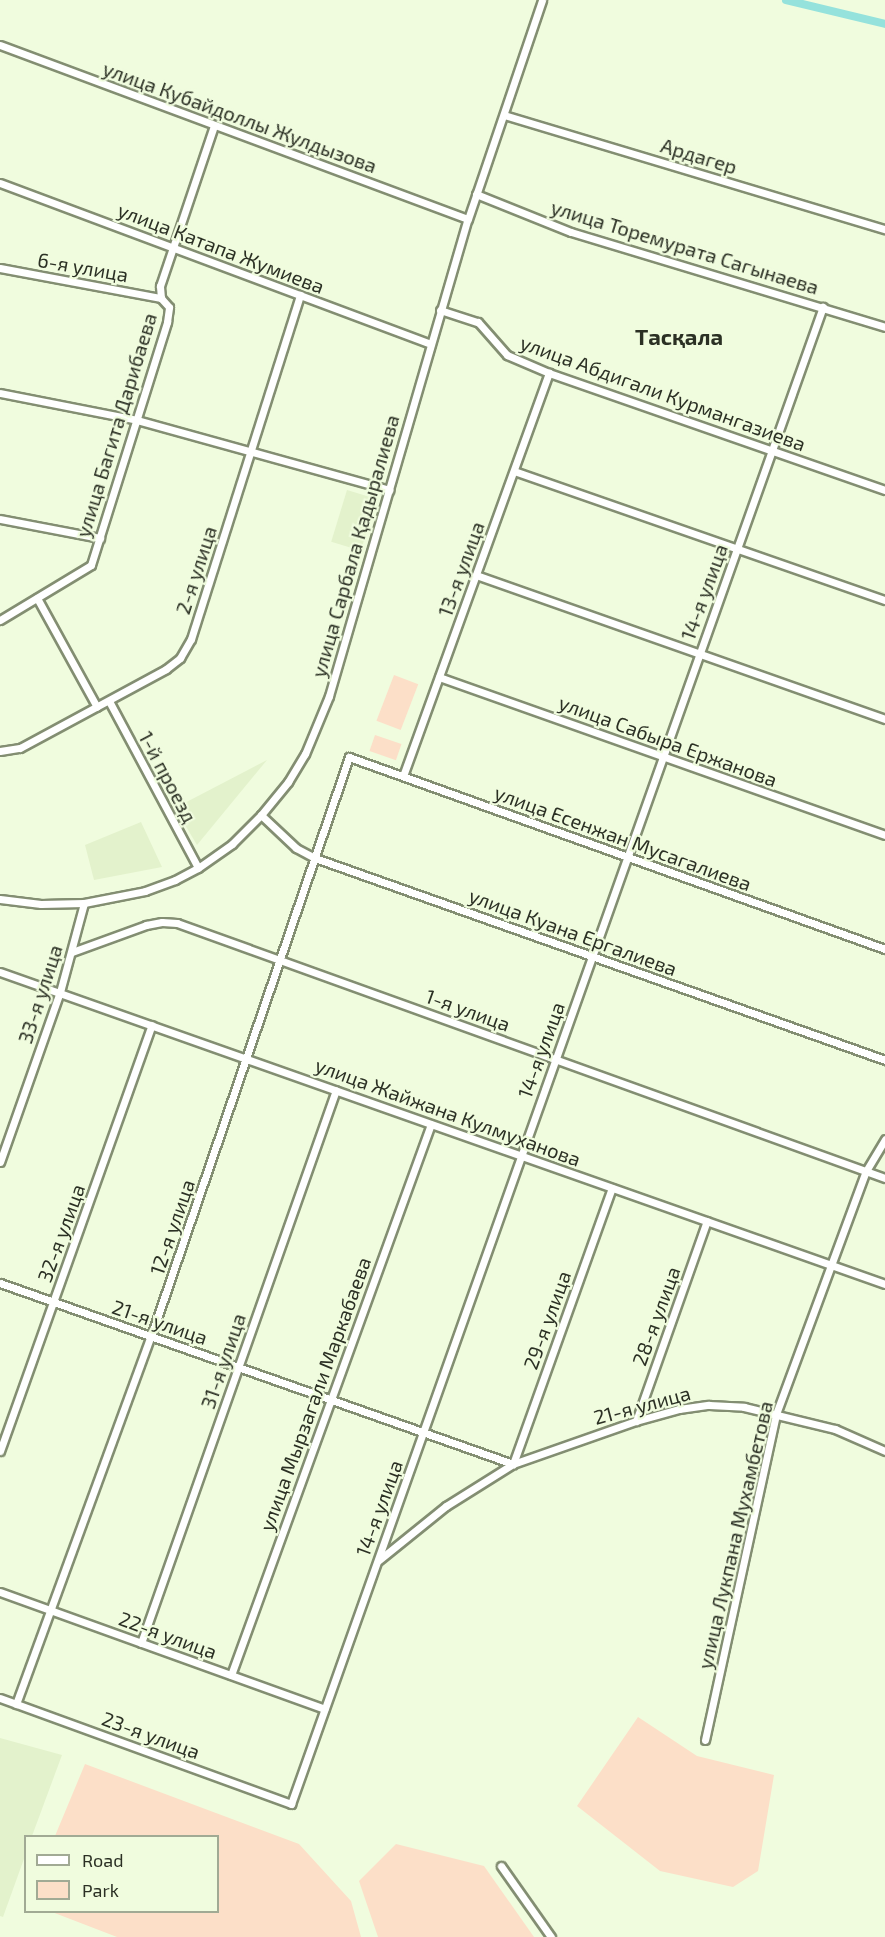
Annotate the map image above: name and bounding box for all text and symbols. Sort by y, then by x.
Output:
street label: улица Кубайдоллы Жулдызова [100,56,380,178]
street label: Ардагер [658,133,740,179]
street label: улица Торемурата Сагынаева [548,195,822,299]
street label: улица Катапа Жумиева [114,197,328,299]
street label: 6-я улица [36,247,130,287]
street label: улица Багита Дарибаева [70,310,162,540]
district label: Тасқала [635,324,723,350]
street label: улица Абдигали Курмангазиева [517,330,809,456]
street label: улица Сарбала Қадыралиева [306,412,404,680]
street label: 13-я улица [433,518,489,620]
street label: 2-я улица [170,523,222,617]
street label: 14-я улица [676,541,732,643]
street label: улица Сабыра Ержанова [556,690,780,792]
street label: 1-й проезд [134,727,202,827]
street label: улица Есенжан Мусагалиева [491,780,755,896]
street label: улица Куана Ергалиева [466,883,680,981]
street label: 33-я улица [13,942,67,1046]
street label: 1-я улица [422,984,514,1036]
street label: 14-я улица [513,999,569,1101]
street label: улица Жайжана Кулмуханова [312,1053,584,1171]
street label: 12-я улица [144,1176,200,1278]
street label: 32-я улица [32,1181,90,1285]
street label: улица Мырзагали Маркабаева [254,1254,376,1534]
street label: 28-я улица [627,1263,685,1369]
street label: 29-я улица [518,1268,576,1372]
street label: 21-я улица [109,1294,211,1350]
street label: 31-я улица [195,1310,251,1412]
street label: 21-я улица [591,1381,693,1429]
street label: улица Лукпана Мухамбетова [692,1399,778,1671]
street label: 14-я улица [351,1457,407,1559]
street label: 22-я улица [116,1606,220,1664]
street label: 23-я улица [99,1706,203,1764]
legend [24,1835,219,1913]
text: Road [82,1849,123,1871]
text: Park [82,1879,119,1901]

